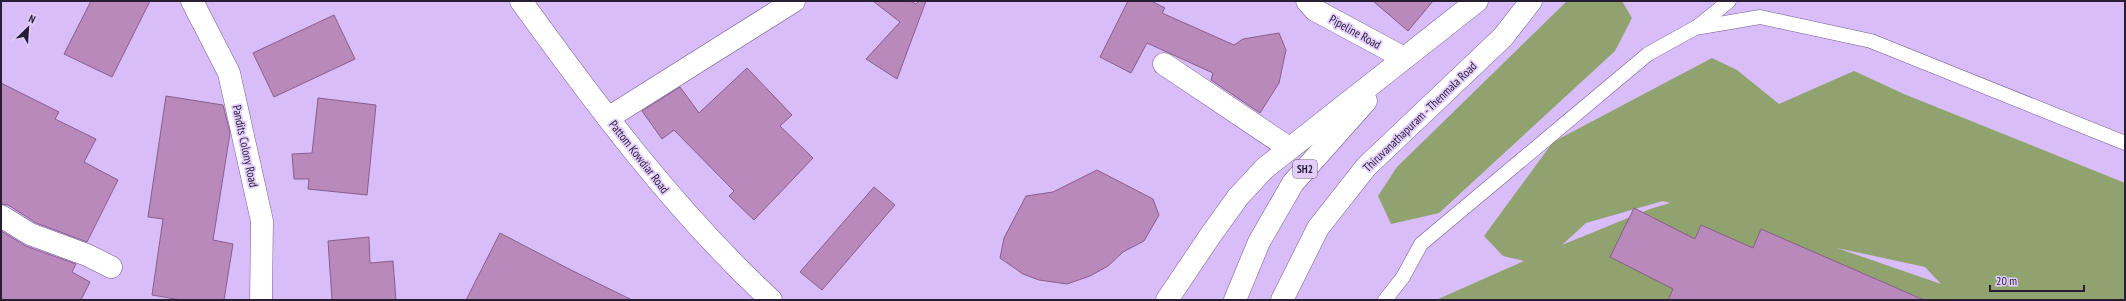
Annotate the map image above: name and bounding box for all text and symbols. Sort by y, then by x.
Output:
north arrow [8,8,48,48]
text: N [27,11,38,27]
street label: Pipeline Road [1327,11,1384,52]
street label: Thiruvanathapuram - Thenmala Road [1360,58,1480,175]
street label: Pandits Colony Road [229,103,262,188]
street label: Pattom Kowdiar Road [606,117,673,196]
road number: SH2 [1293,160,1317,178]
scale bar [1990,267,2084,293]
text: 20 m [1996,273,2017,288]

